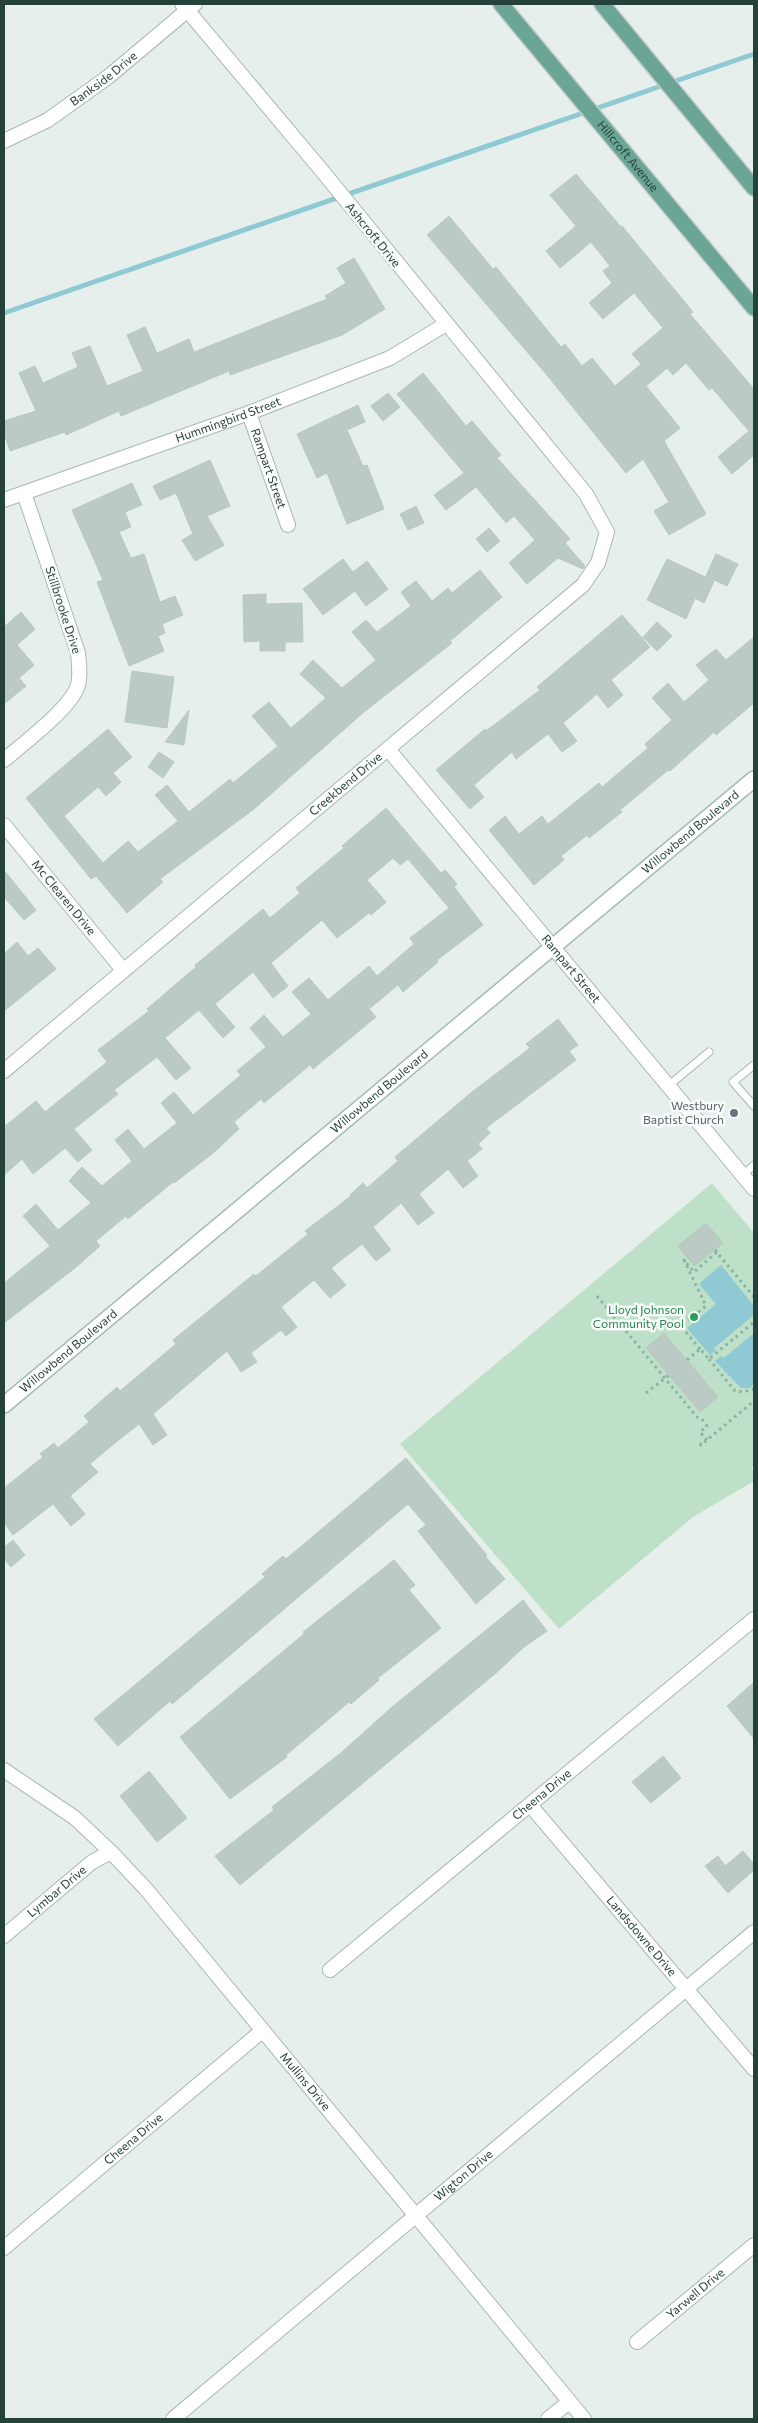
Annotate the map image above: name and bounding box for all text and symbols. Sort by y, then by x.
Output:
street label: Bankside Drive [67,48,139,108]
street label: Hillcroft Avenue [595,117,662,194]
street label: Ashcroft Drive [343,199,404,270]
street label: Hummingbird Street [173,393,283,445]
street label: Rampart Street [249,426,290,511]
street label: Stillbrooke Drive [43,564,85,655]
street label: Creekbend Drive [306,749,384,818]
street label: Willowbend Boulevard [638,787,741,876]
street label: Mc Clearen Drive [30,857,99,937]
street label: Rampart Street [539,931,604,1005]
street label: Willowbend Boulevard [327,1046,430,1135]
place label: Westbury Baptist Church [643,1098,724,1126]
marker: Westbury Baptist Church [728,1107,740,1119]
place label: Lloyd Johnson Community Pool [593,1302,684,1330]
street label: Willowbend Boulevard [16,1306,119,1395]
marker: Lloyd Johnson Community Pool [688,1311,700,1323]
street label: Cheena Drive [509,1765,574,1822]
street label: Lymbar Drive [24,1862,89,1920]
street label: Landsdowne Drive [604,1893,680,1978]
street label: Mullins Drive [278,2049,334,2113]
street label: Cheena Drive [101,2110,165,2167]
street label: Wigton Drive [431,2146,495,2203]
street label: Yarwell Drive [663,2265,727,2321]

